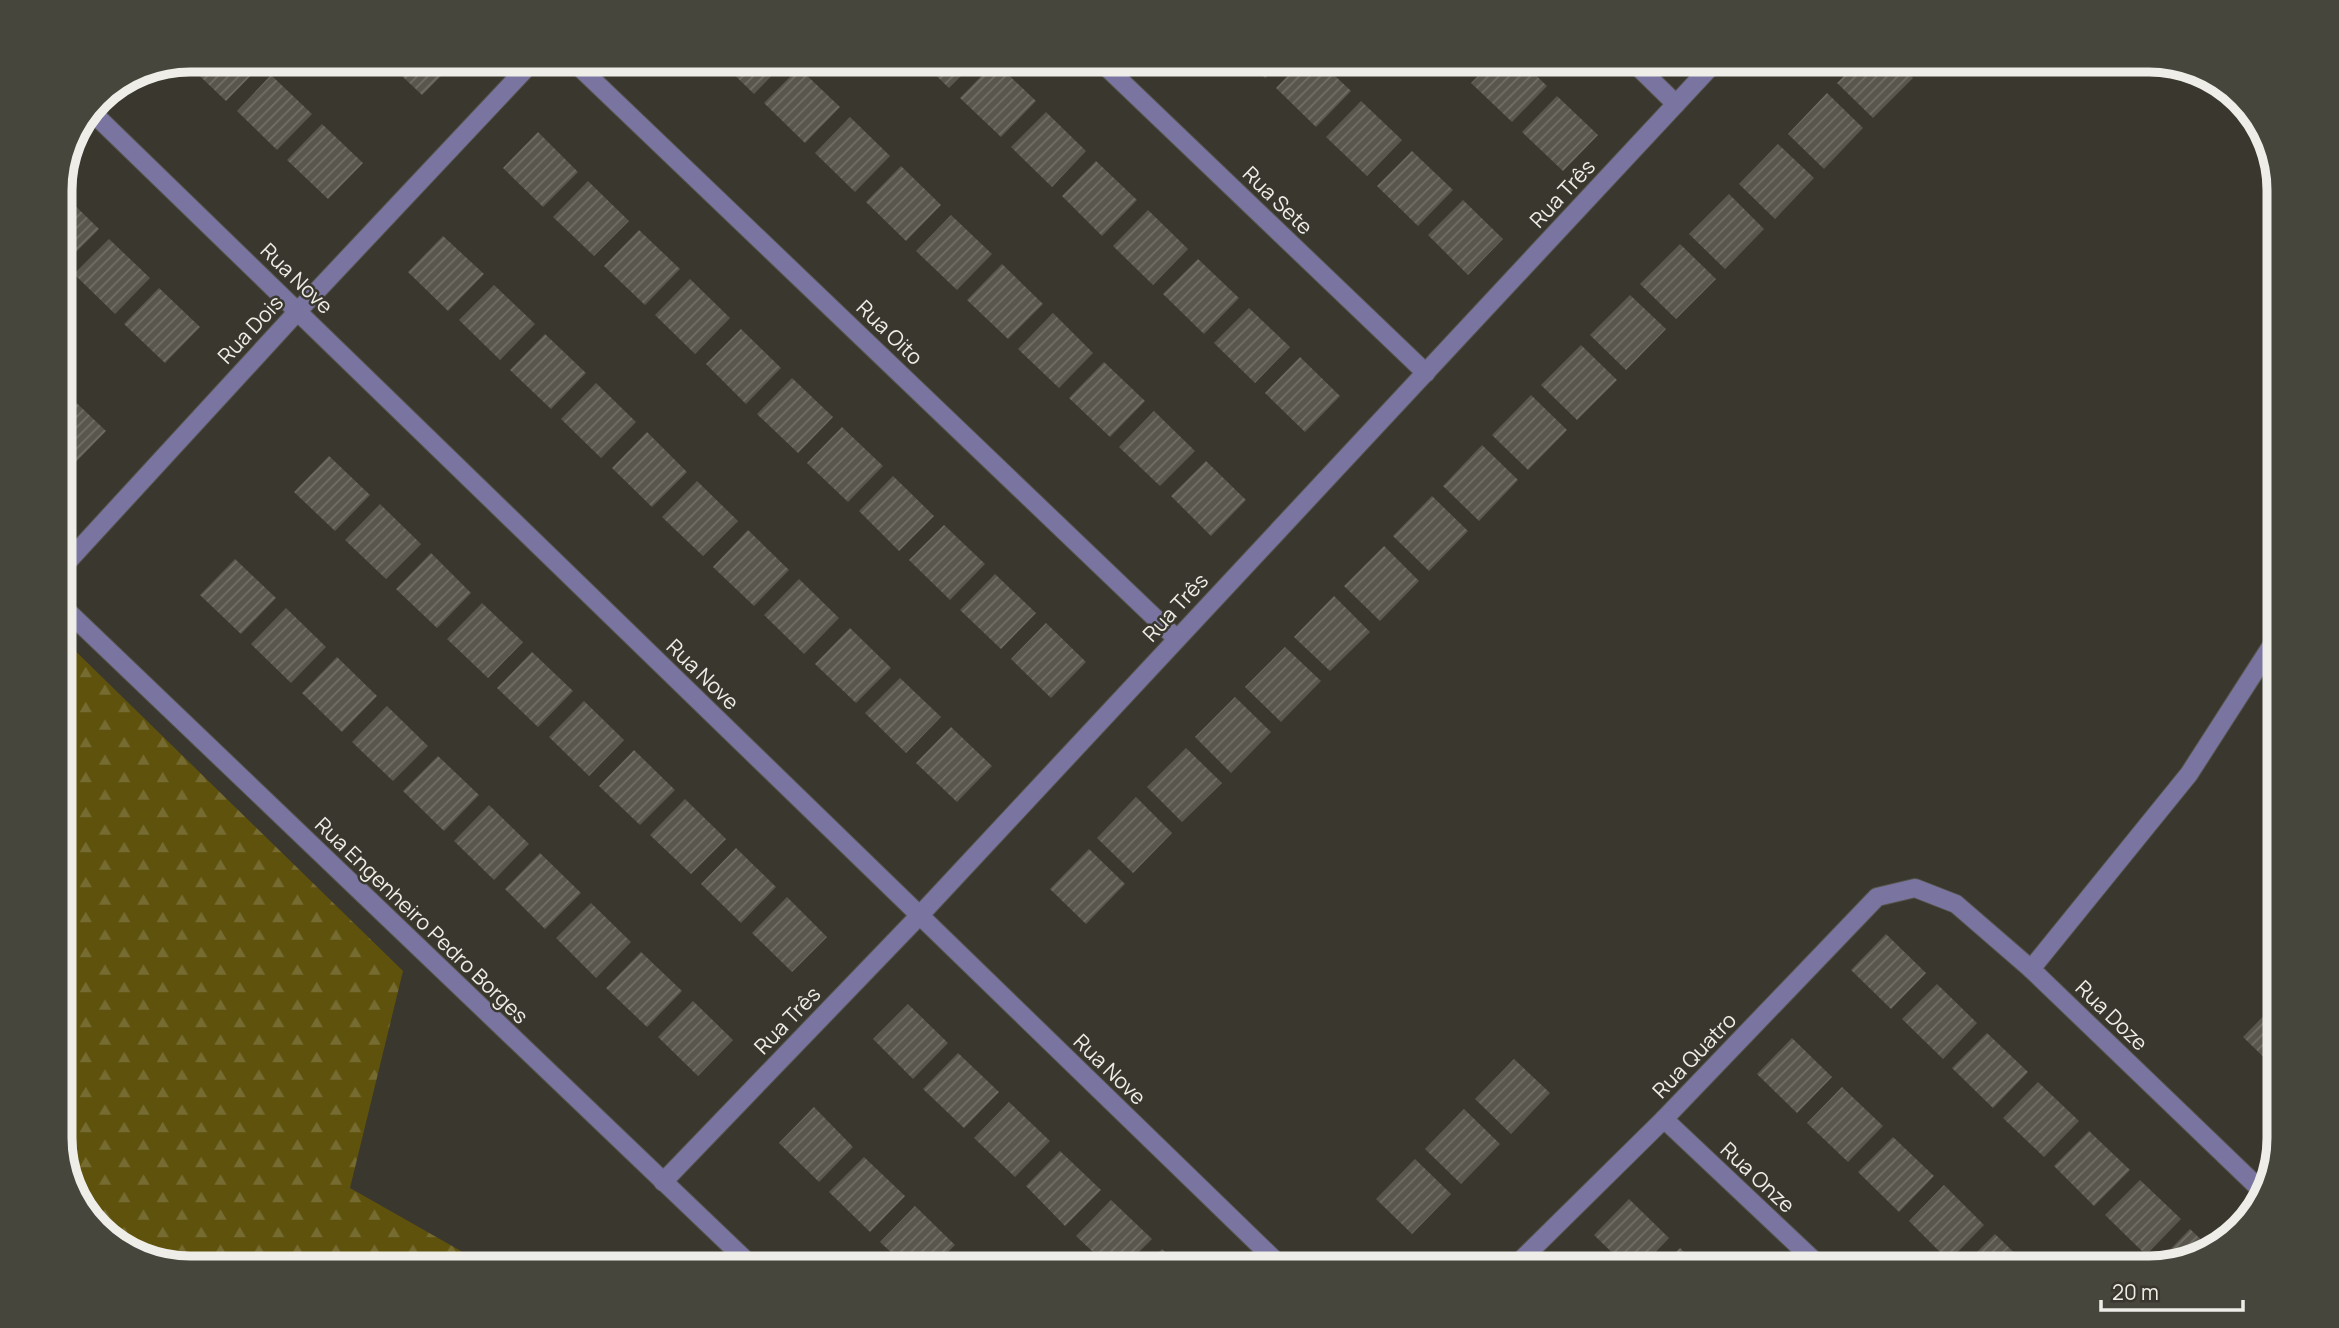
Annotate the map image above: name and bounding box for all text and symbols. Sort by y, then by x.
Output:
street label: Rua Três [1523,153,1601,233]
street label: Rua Sete [1237,160,1319,240]
street label: Rua Nove [255,237,339,319]
street label: Rua Dois [211,289,289,369]
street label: Rua Oito [851,293,929,371]
street label: Rua Três [1136,567,1214,647]
street label: Rua Nove [661,633,745,715]
street label: Rua Engenheiro Pedro Borges [309,811,535,1029]
street label: Rua Doze [2070,974,2154,1056]
street label: Rua Três [748,980,826,1060]
street label: Rua Quatro [1646,1006,1742,1104]
street label: Rua Nove [1068,1028,1152,1110]
street label: Rua Onze [1715,1135,1801,1219]
scale bar [2101,1268,2243,1312]
text: 20 m [2112,1278,2159,1306]

